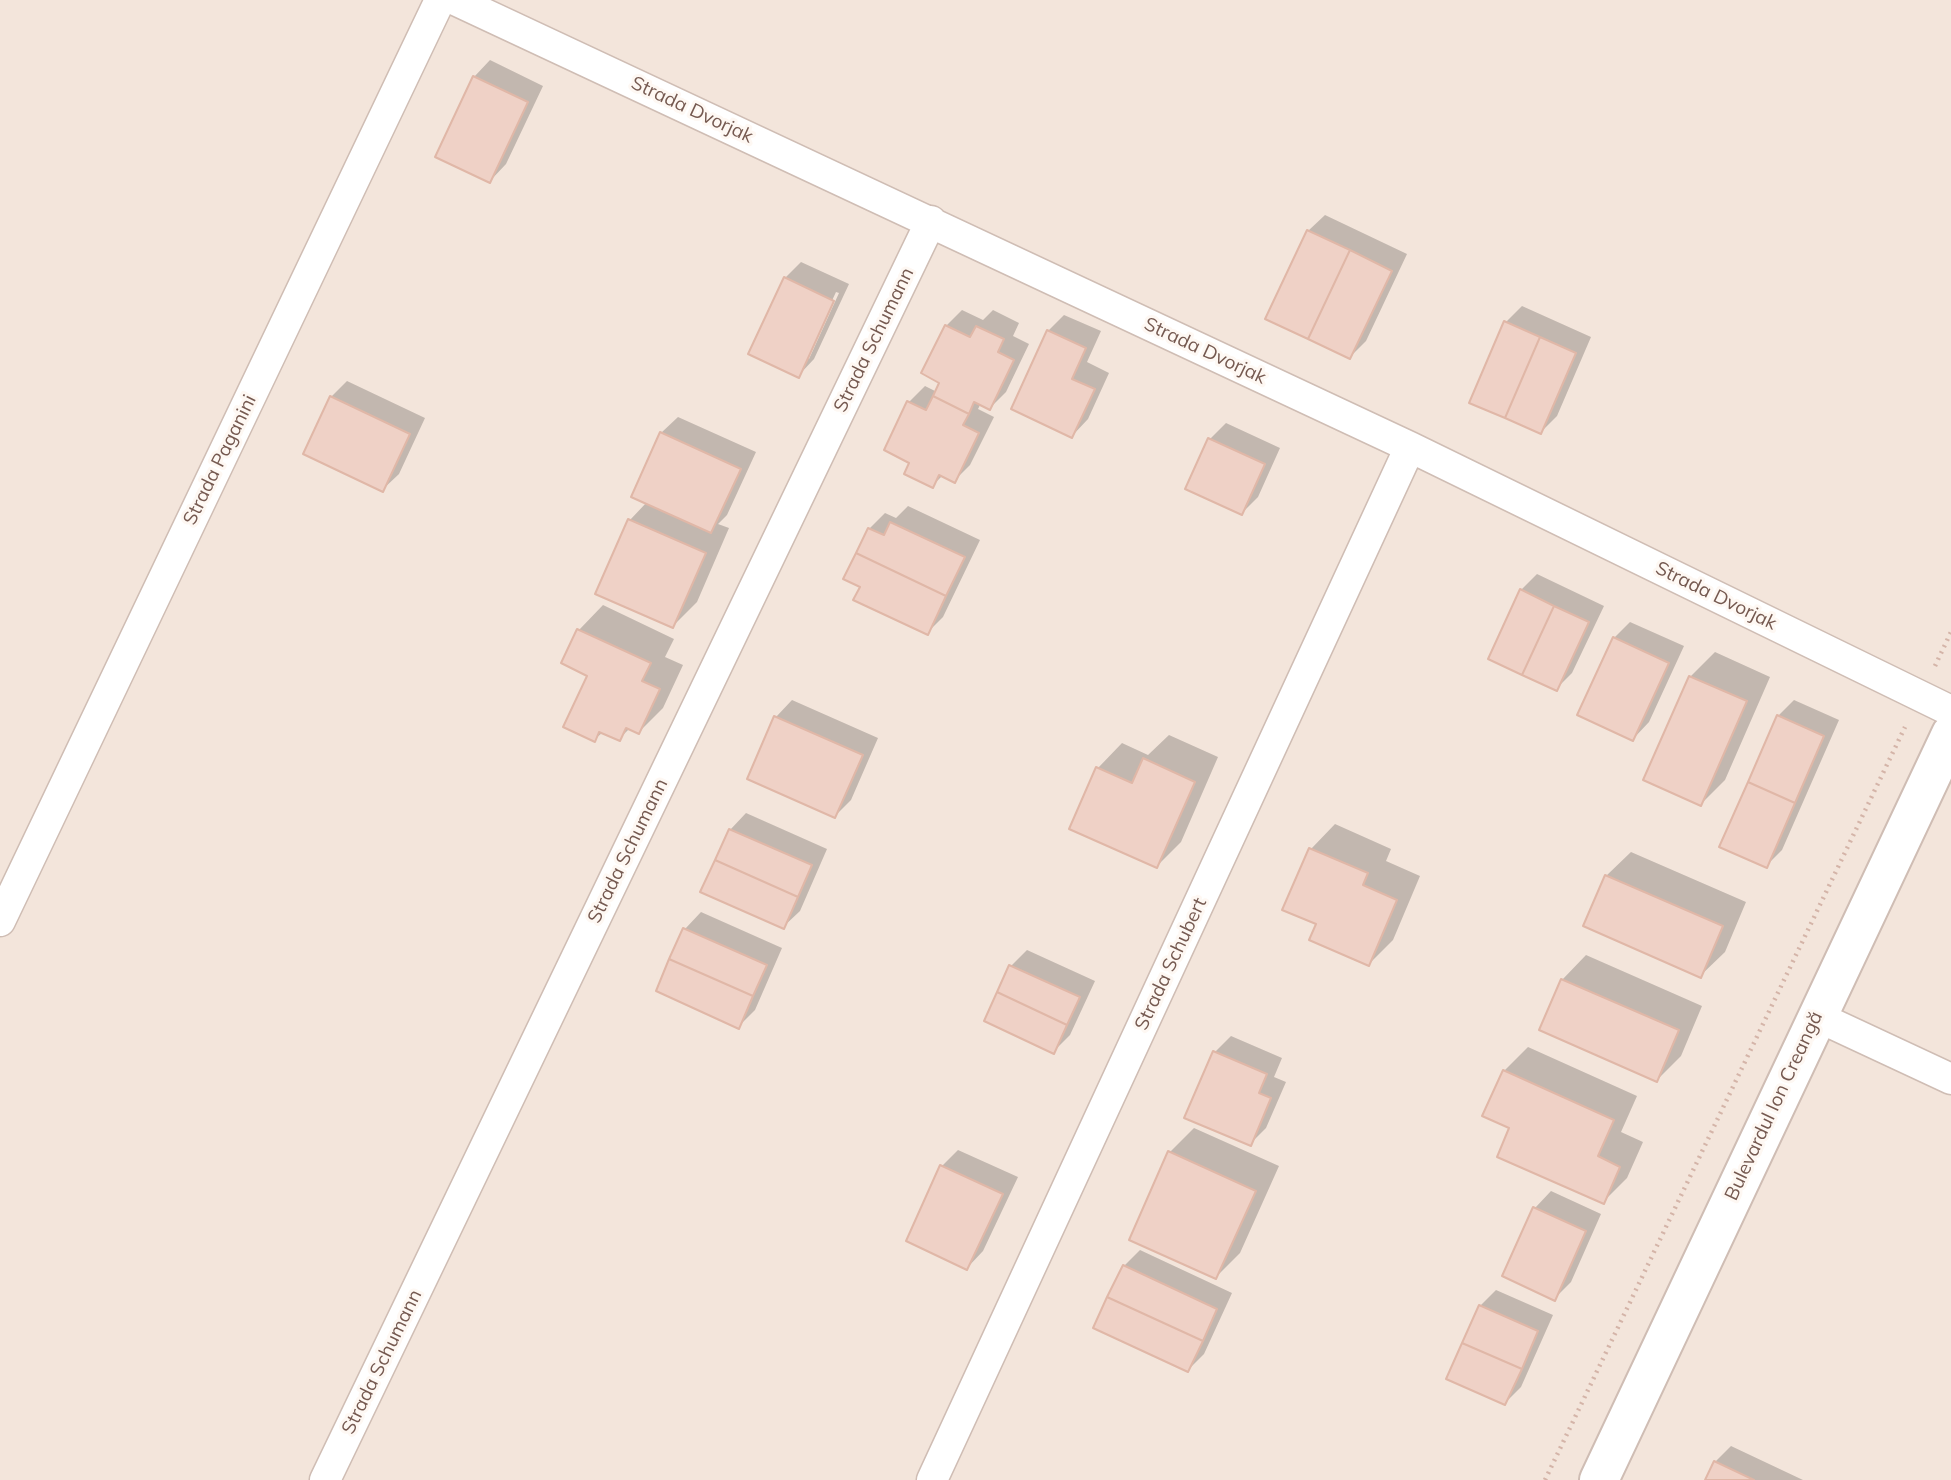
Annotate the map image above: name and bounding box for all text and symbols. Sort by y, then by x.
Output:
street label: Strada Dvorjak [627,72,757,148]
street label: Strada Schumann [829,264,919,416]
street label: Strada Dvorjak [1140,313,1270,389]
street label: Strada Paganini [179,391,261,529]
street label: Strada Dvorjak [1652,557,1780,635]
street label: Strada Schumann [583,775,673,927]
street label: Strada Schubert [1130,894,1212,1034]
street label: Bulevardul Ion Creangă [1720,1008,1828,1204]
street label: Strada Schumann [337,1286,427,1438]

